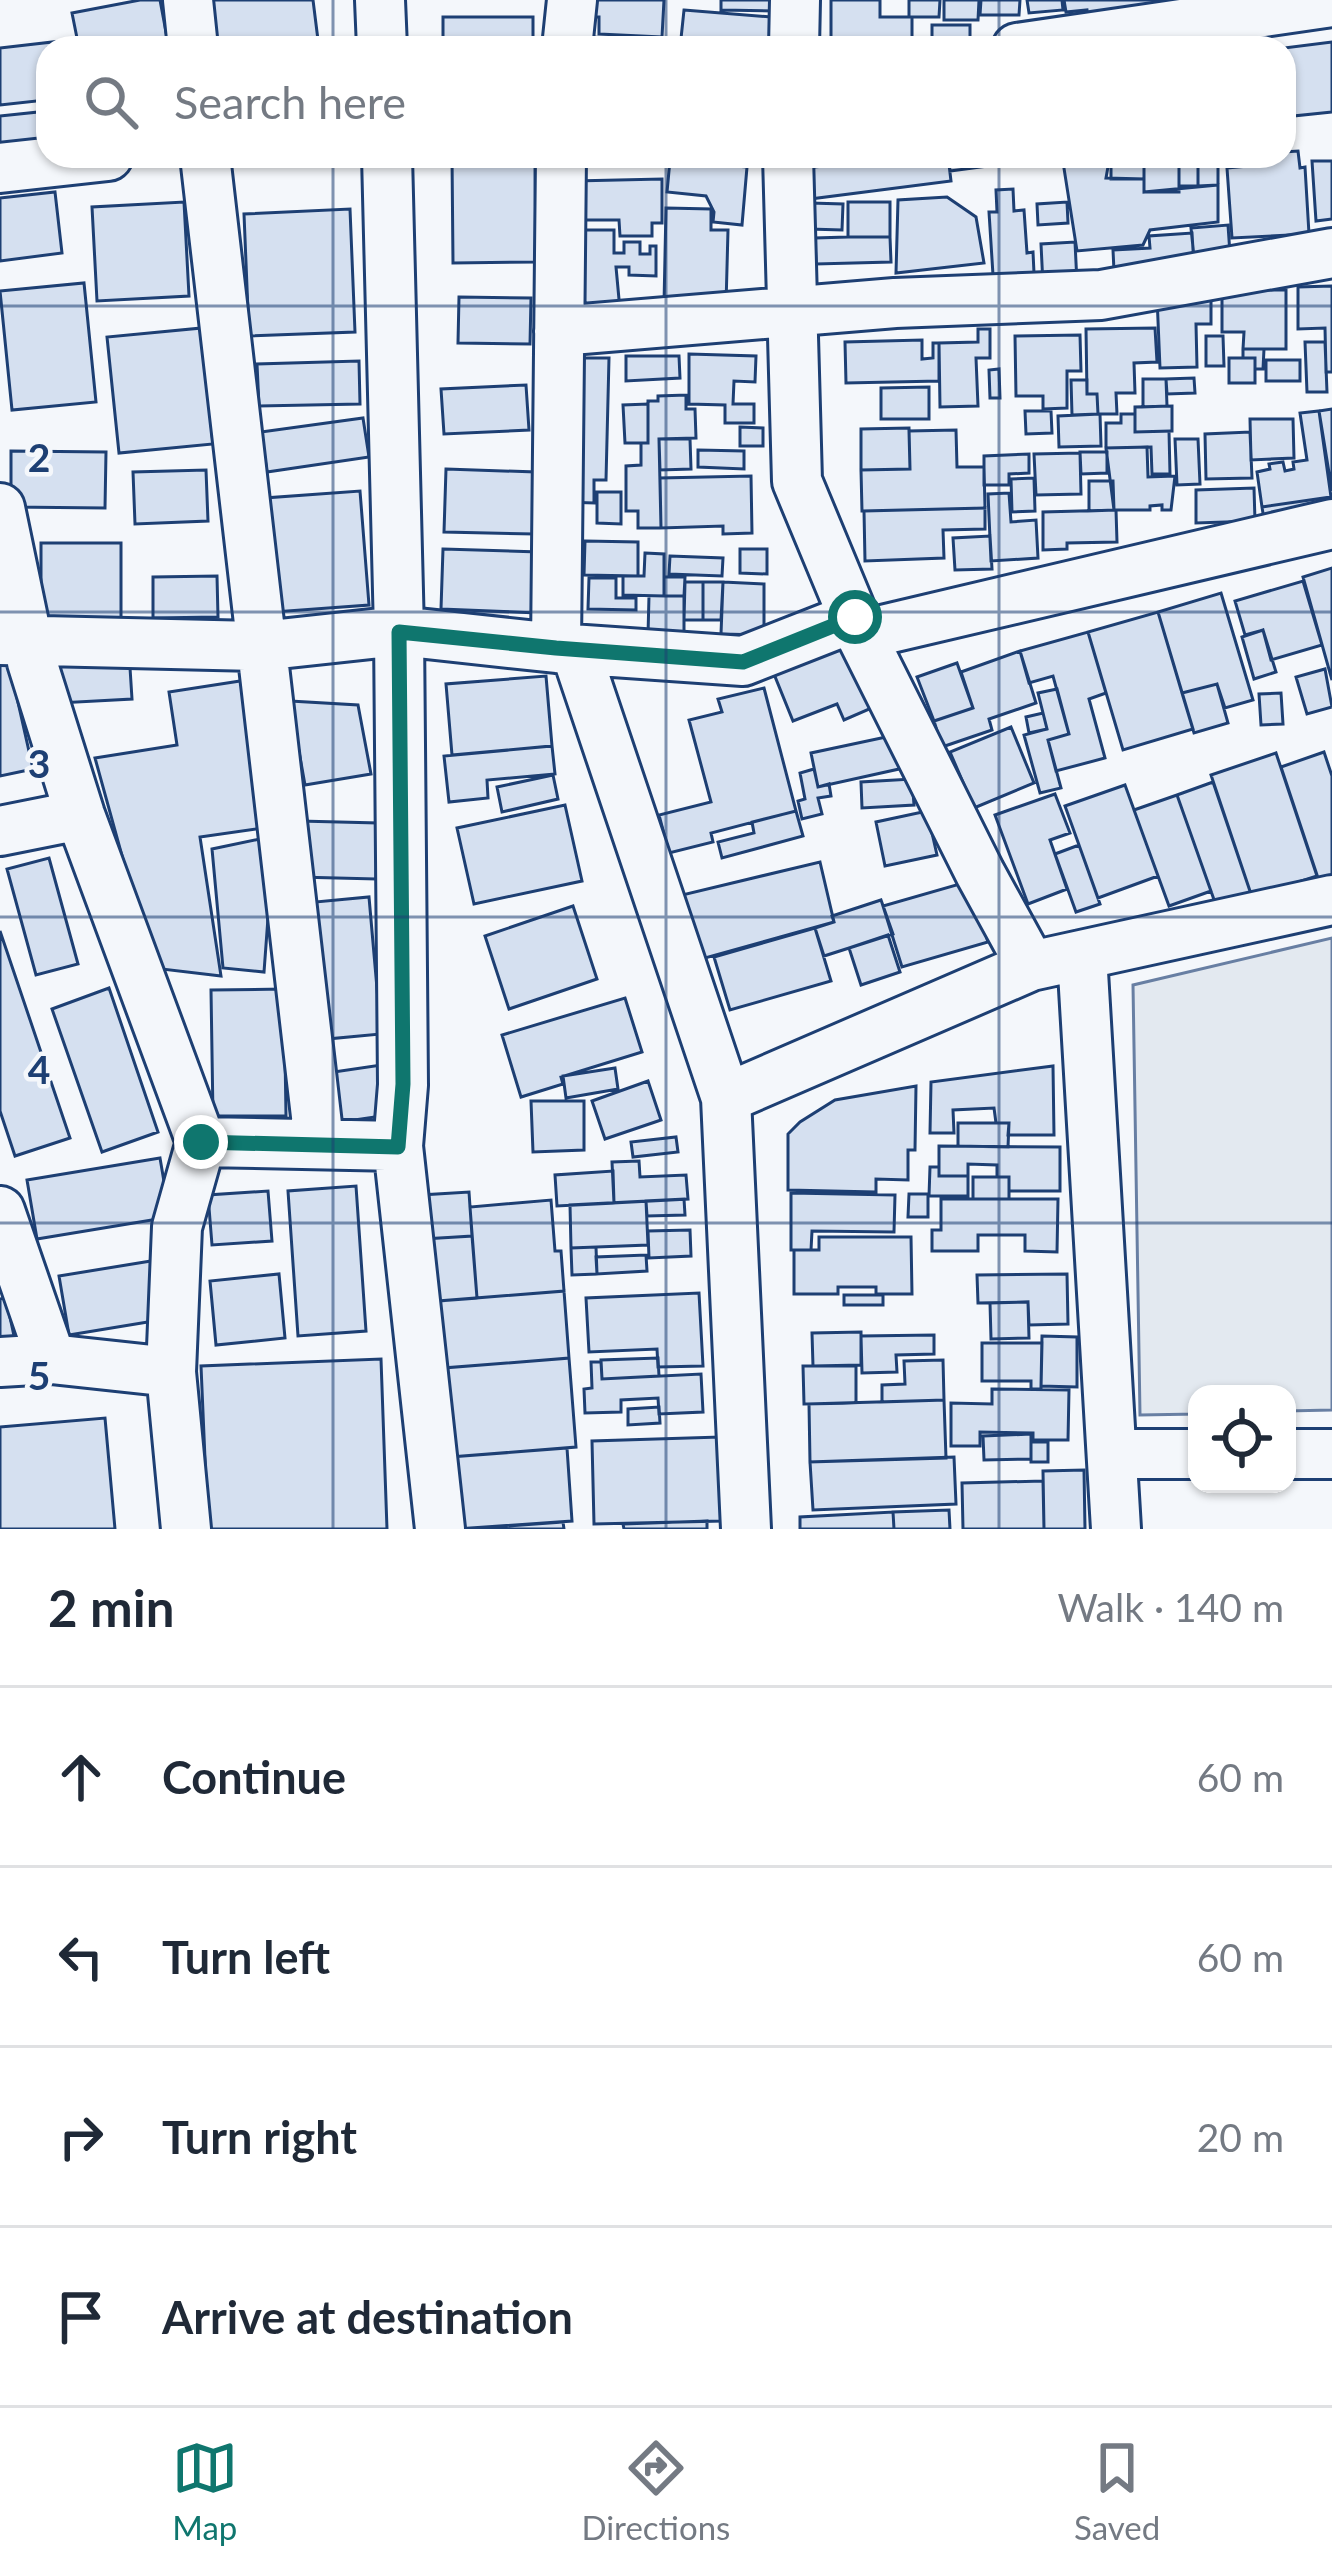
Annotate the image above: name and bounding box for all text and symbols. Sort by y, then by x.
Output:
search box [36,36,1296,168]
icon: search [78,69,144,135]
text: Search here [174,75,406,129]
text: 2 [28,434,50,480]
route start [828,590,882,644]
text: 3 [28,740,50,786]
text: 4 [28,1046,50,1092]
route end [174,1115,228,1169]
text: 5 [28,1352,50,1398]
map controls [1188,1385,1296,1493]
button: locate [1188,1385,1296,1493]
text: 2 min [48,1577,174,1638]
text: Walk · 140 m [1057,1584,1284,1630]
icon: ahead [48,1744,114,1810]
text: Continue [162,1750,346,1804]
text: 60 m [1197,1754,1284,1800]
icon: left [48,1924,114,1990]
text: Turn left [162,1930,330,1984]
text: 60 m [1197,1934,1284,1980]
icon: right [48,2104,114,2170]
text: Turn right [162,2110,357,2164]
text: 20 m [1197,2114,1284,2160]
icon: arrive [48,2284,114,2350]
text: Arrive at destination [162,2290,573,2344]
tab: Map [172,2435,238,2547]
tab: Directions [581,2435,730,2547]
tab: Saved [1074,2435,1160,2547]

